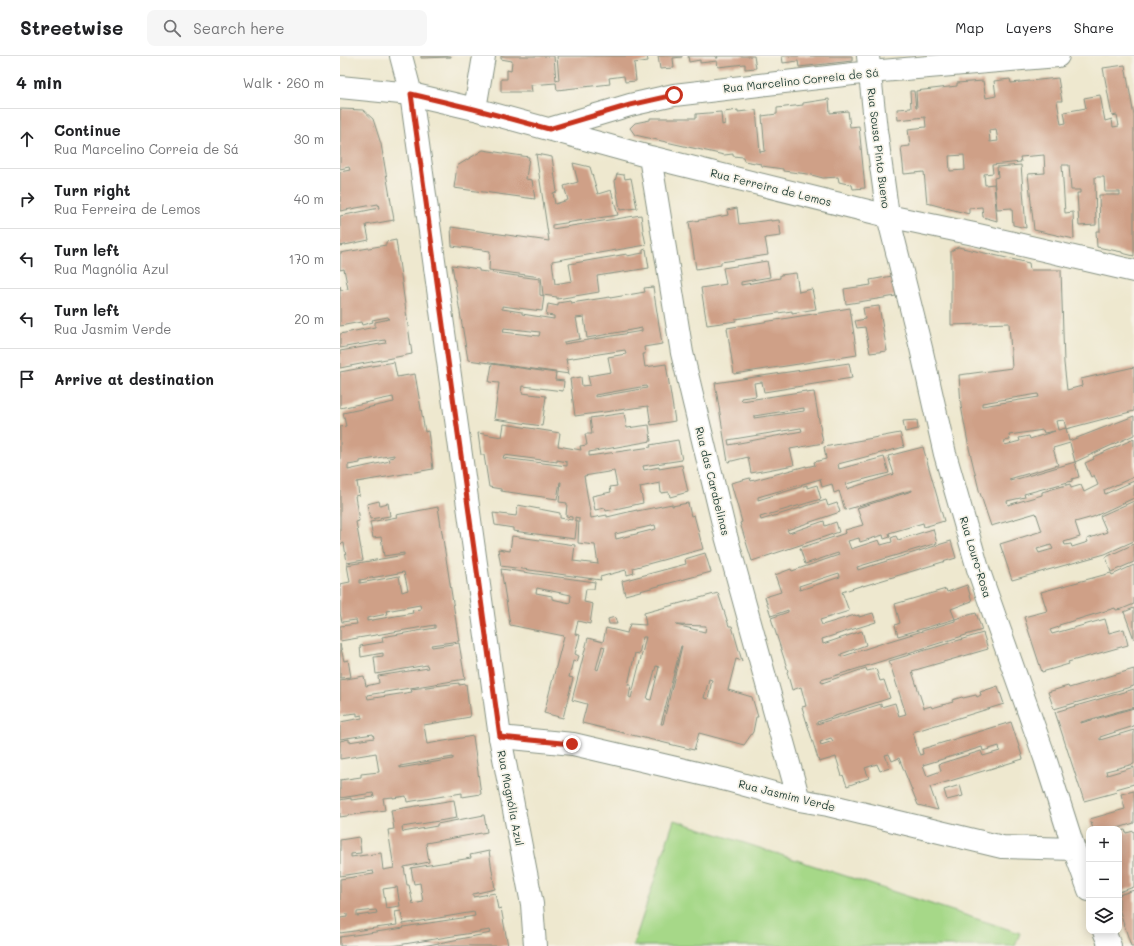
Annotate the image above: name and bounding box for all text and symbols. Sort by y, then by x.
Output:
search box [147,10,427,46]
text: Streetwise [20,15,123,40]
icon: search [161,17,183,39]
text: Search here [193,18,285,38]
text: Map [955,18,984,37]
text: Layers [1006,18,1052,37]
text: Share [1074,18,1114,37]
street label: Rua Marcelino Correia de Sá [722,64,880,96]
text: 4 min [16,71,62,93]
text: Walk · 260 m [243,74,324,91]
route start [665,86,683,104]
street label: Rua Sousa Pinto Bueno [864,87,894,210]
text: Continue [54,120,121,140]
icon: ahead [16,128,38,150]
text: 30 m [294,130,324,147]
text: Rua Marcelino Correia de Sá [54,140,239,157]
street label: Rua Ferreira de Lemos [709,165,833,209]
text: Turn right [54,180,131,200]
icon: right [16,188,38,210]
text: 40 m [294,190,324,207]
text: Rua Ferreira de Lemos [54,200,201,217]
text: Turn left [54,240,119,260]
icon: left [16,248,38,270]
text: 170 m [288,250,324,267]
text: Rua Magnólia Azul [54,260,169,277]
text: Turn left [54,300,119,320]
icon: left [16,308,38,330]
text: 20 m [294,310,324,327]
text: Rua Jasmim Verde [54,320,171,337]
icon: arrive [16,368,38,390]
text: Arrive at destination [54,369,214,389]
street label: Rua das Carabelinas [692,425,734,537]
street label: Rua Louro-Rosa [957,515,996,600]
route end [563,735,581,753]
street label: Rua Magnólia Azul [494,749,528,847]
street label: Rua Jasmim Verde [737,776,837,814]
map controls [1086,826,1122,934]
button: + [1086,826,1122,862]
button: − [1086,862,1122,898]
button: layers [1086,898,1122,934]

